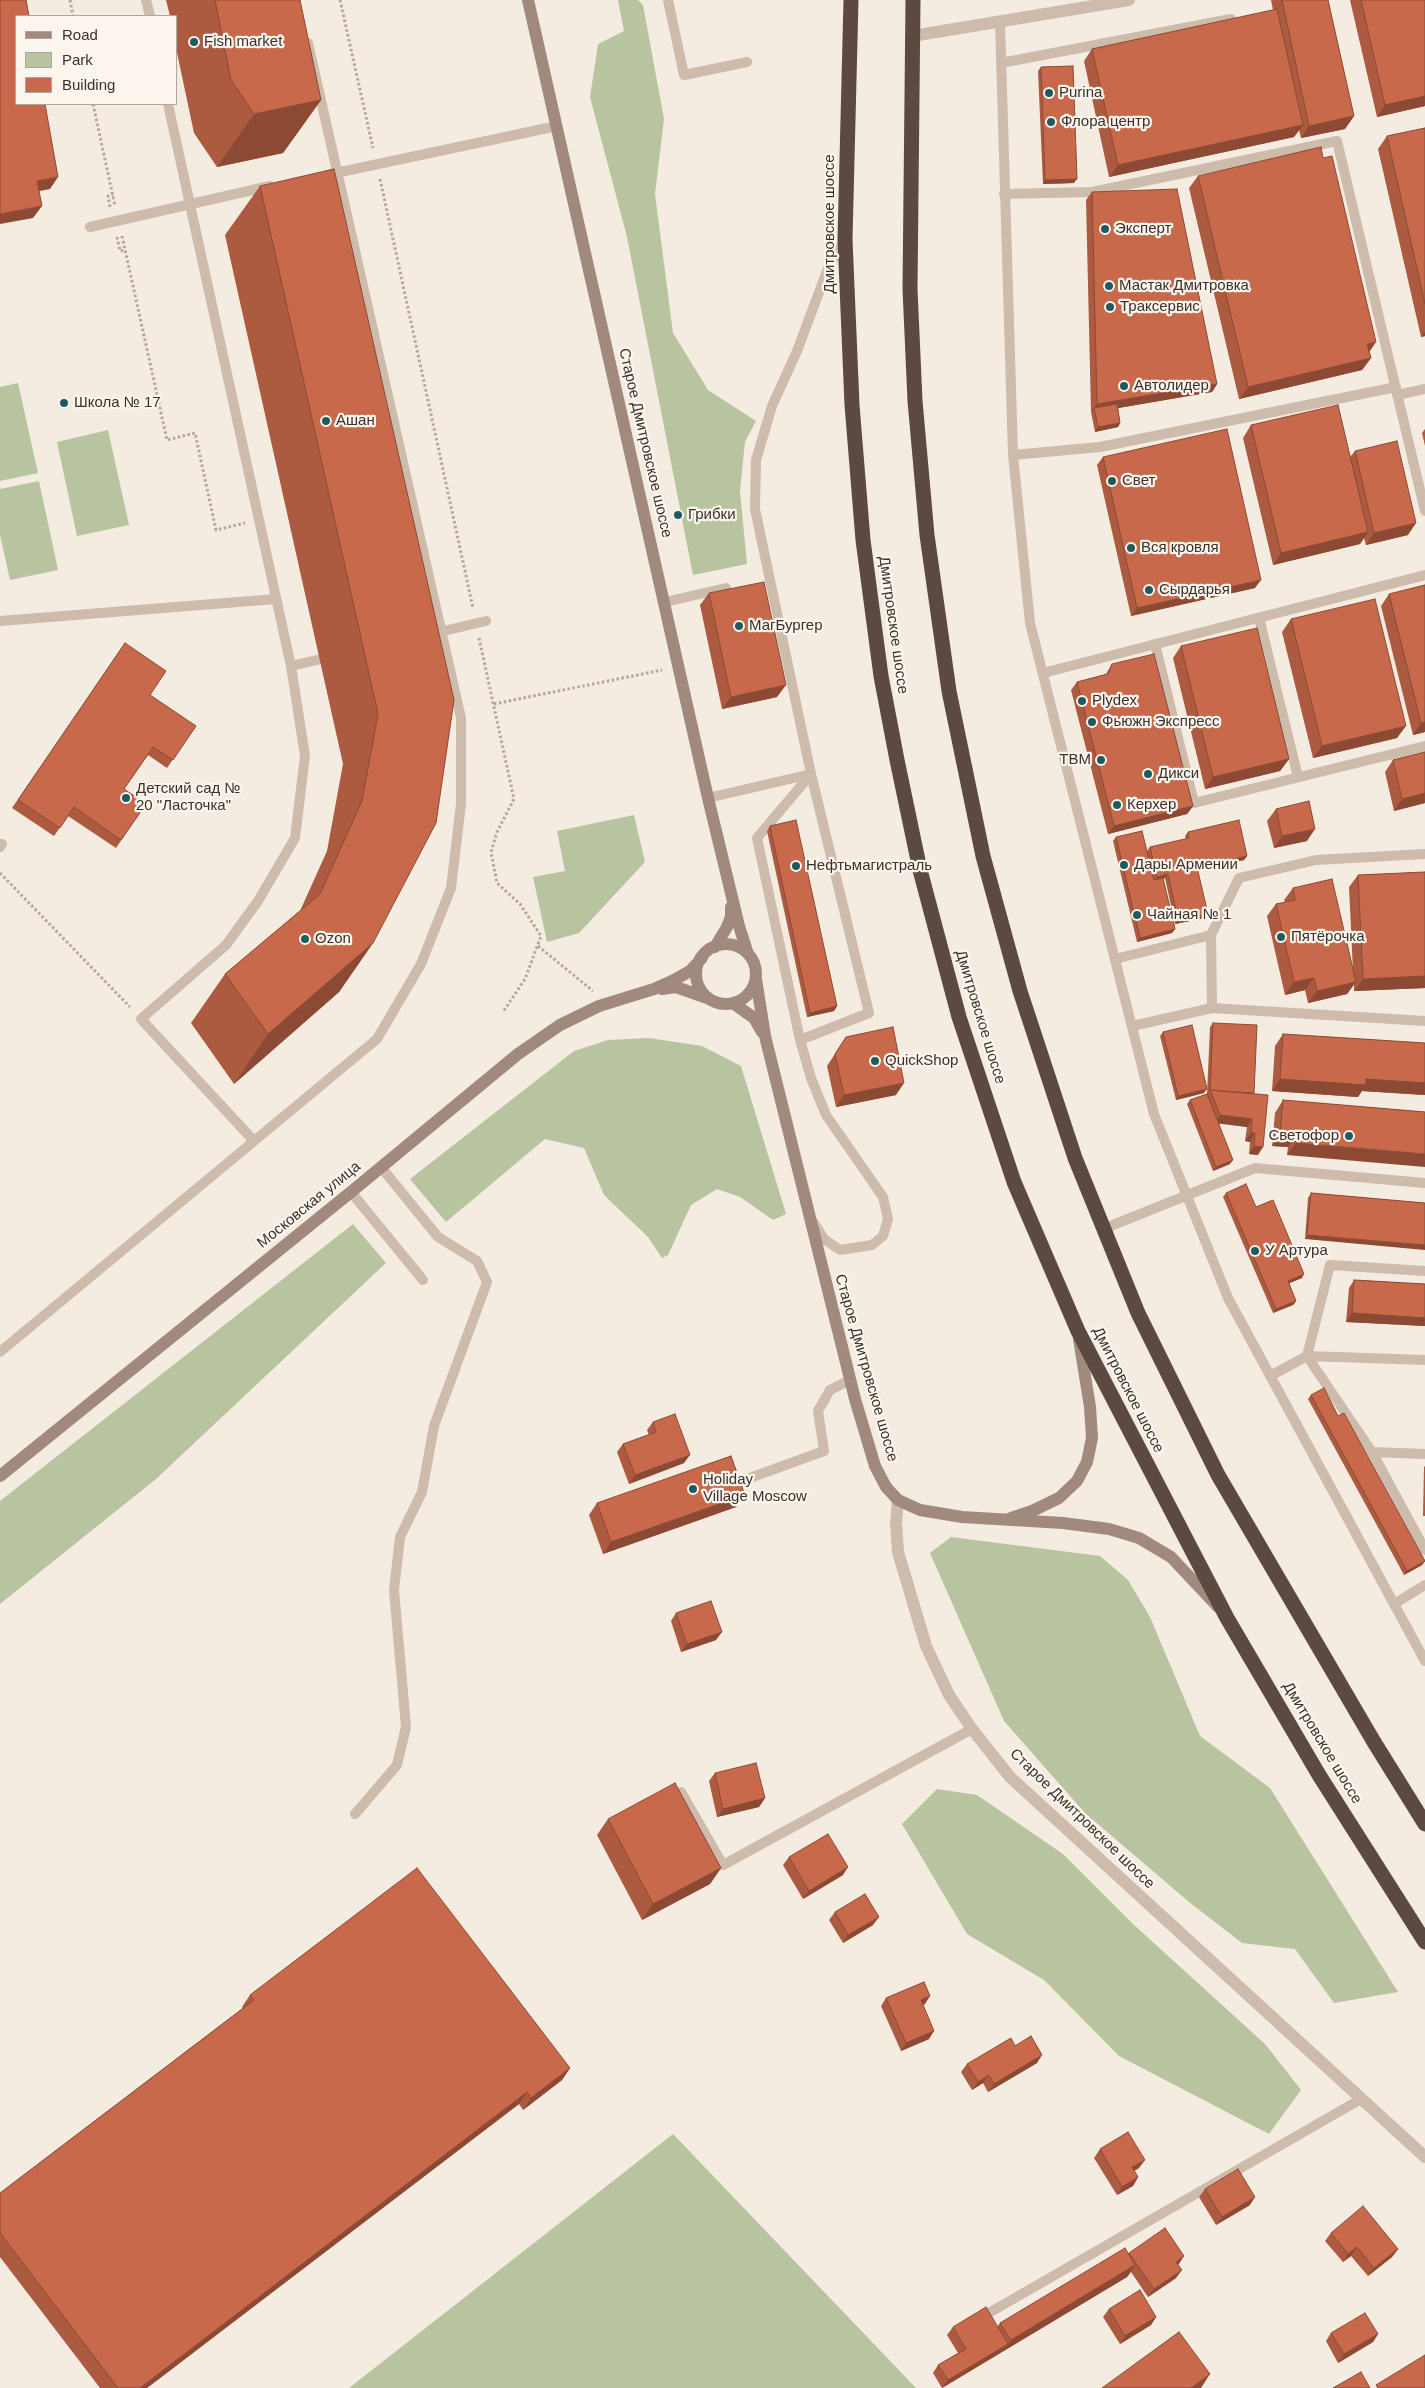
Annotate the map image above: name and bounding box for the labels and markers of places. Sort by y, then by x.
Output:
place label: Fish market [204,33,282,51]
marker: Fish market [188,36,200,48]
place label: Purina [1059,84,1102,102]
marker: Purina [1043,87,1055,99]
place label: Флора центр [1061,113,1150,131]
marker: Флора центр [1045,116,1057,128]
place label: Эксперт [1115,220,1171,238]
marker: Эксперт [1099,223,1111,235]
place label: Мастак Дмитровка [1119,277,1249,295]
marker: Мастак Дмитровка [1103,280,1115,292]
place label: Траксервис [1120,298,1200,316]
marker: Траксервис [1104,301,1116,313]
place label: Автолидер [1134,377,1209,395]
marker: Автолидер [1118,380,1130,392]
place label: Школа № 17 [74,394,161,412]
marker: Школа № 17 [58,397,70,409]
place label: Ашан [336,412,375,430]
marker: Ашан [320,415,332,427]
place label: Свет [1122,472,1155,490]
marker: Свет [1106,475,1118,487]
place label: Грибки [688,506,736,524]
marker: Грибки [672,509,684,521]
place label: Вся кровля [1141,539,1219,557]
marker: Вся кровля [1125,542,1137,554]
place label: Сырдарья [1159,581,1230,599]
marker: Сырдарья [1143,584,1155,596]
place label: МагБургер [749,617,822,635]
marker: МагБургер [733,620,745,632]
place label: Plydex [1092,692,1137,710]
marker: Plydex [1076,695,1088,707]
place label: Фьюжн Экспресс [1102,713,1220,731]
marker: Фьюжн Экспресс [1086,716,1098,728]
place label: ТВМ [1059,751,1091,769]
marker: ТВМ [1095,754,1107,766]
place label: Дикси [1158,765,1199,783]
marker: Дикси [1142,768,1154,780]
place label: Детский сад № 20 "Ласточка" [136,780,241,815]
marker: Детский сад № 20 "Ласточка" [120,792,132,804]
place label: Керхер [1127,796,1176,814]
marker: Керхер [1111,799,1123,811]
place label: Дары Армении [1134,856,1238,874]
place label: Нефтьмагистраль [806,857,932,875]
marker: Дары Армении [1118,859,1130,871]
marker: Нефтьмагистраль [790,860,802,872]
place label: Чайная № 1 [1147,906,1231,924]
marker: Чайная № 1 [1131,909,1143,921]
place label: Пятёрочка [1291,928,1365,946]
place label: Ozon [315,930,351,948]
marker: Пятёрочка [1275,931,1287,943]
marker: Ozon [299,933,311,945]
place label: QuickShop [885,1052,958,1070]
marker: QuickShop [869,1055,881,1067]
place label: Светофор [1268,1127,1339,1145]
marker: Светофор [1343,1130,1355,1142]
place label: У Артура [1265,1242,1328,1260]
marker: У Артура [1249,1245,1261,1257]
place label: Holiday Village Moscow [703,1471,807,1506]
marker: Holiday Village Moscow [687,1483,699,1495]

